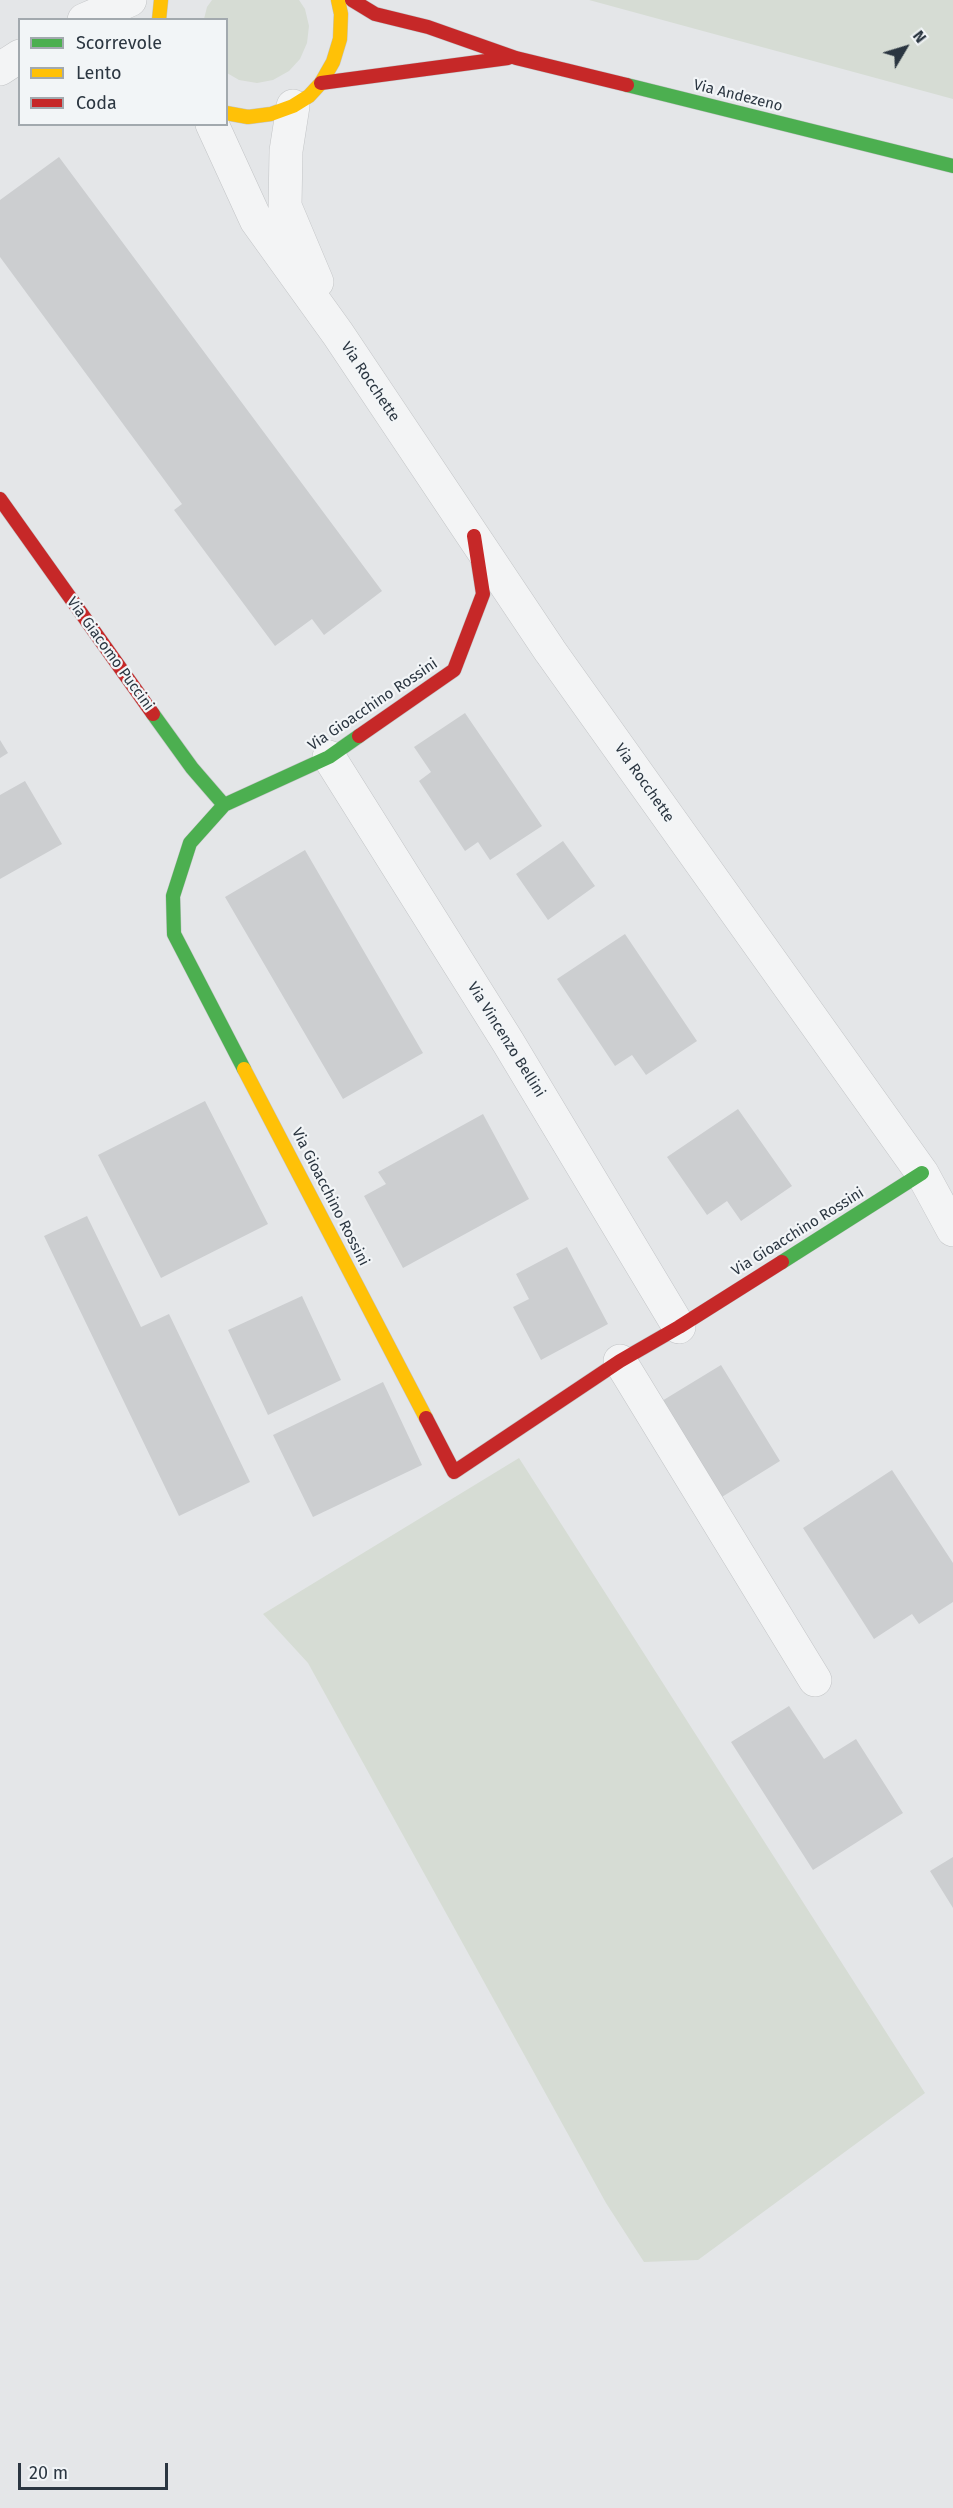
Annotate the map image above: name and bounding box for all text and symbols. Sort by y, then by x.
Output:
legend [18,18,228,126]
north arrow [875,18,935,78]
text: N [909,27,930,47]
text: Scorrevole [76,32,162,54]
text: Lento [76,62,122,84]
street label: Via Andezeno [692,76,784,116]
text: Coda [76,92,117,114]
street label: Via Rocchette [337,339,403,425]
street label: Via Giacomo Puccini [63,594,157,714]
street label: Via Gioacchino Rossini [305,655,441,755]
street label: Via Rocchette [610,740,678,826]
street label: Via Vincenzo Bellini [463,979,549,1101]
street label: Via Gioacchino Rossini [287,1125,373,1269]
street label: Via Gioacchino Rossini [729,1184,867,1280]
scale bar [21,2451,171,2489]
text: 20 m [29,2462,68,2484]

